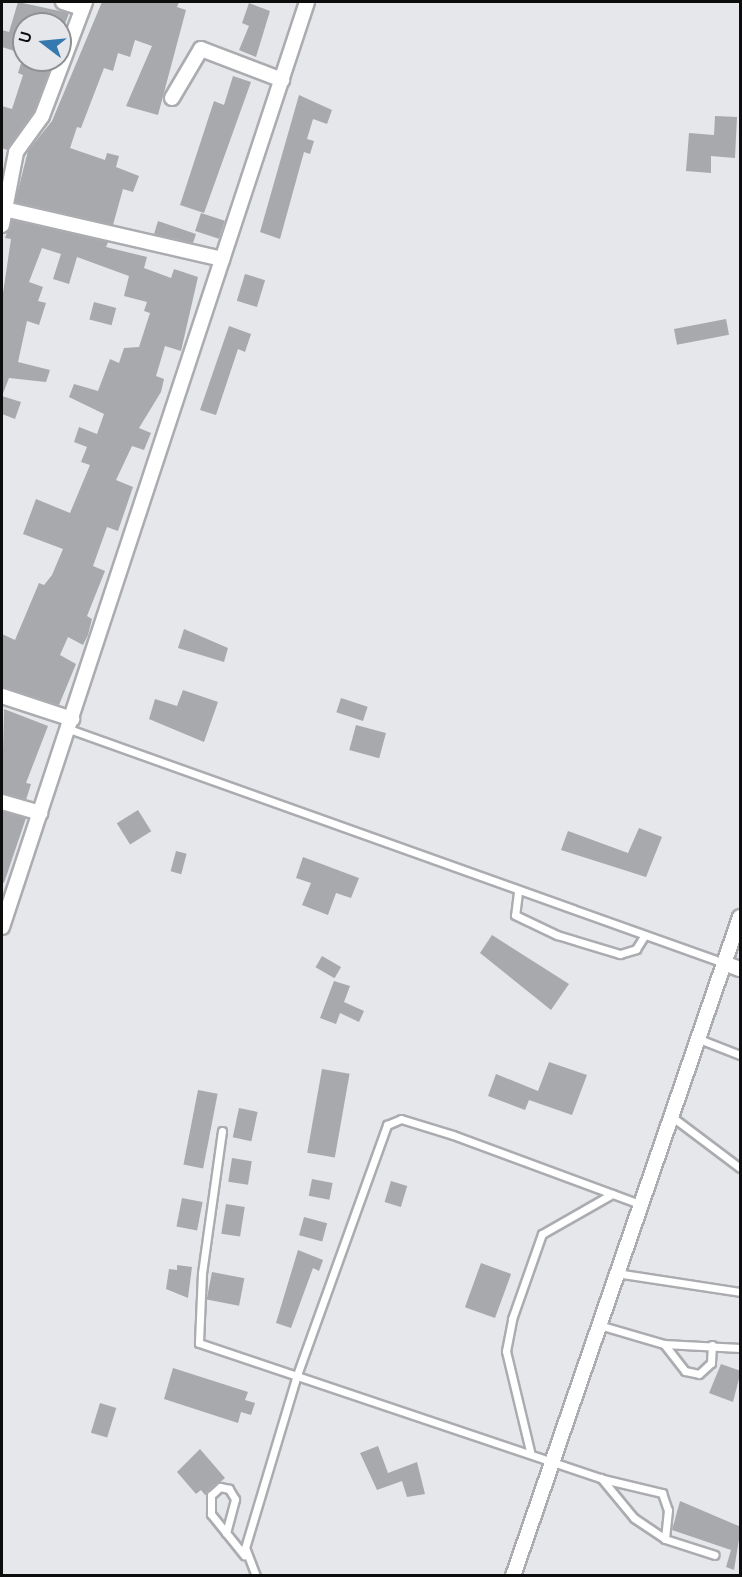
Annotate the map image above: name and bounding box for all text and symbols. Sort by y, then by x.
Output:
north arrow [12,12,72,72]
text: U [15,29,38,46]

